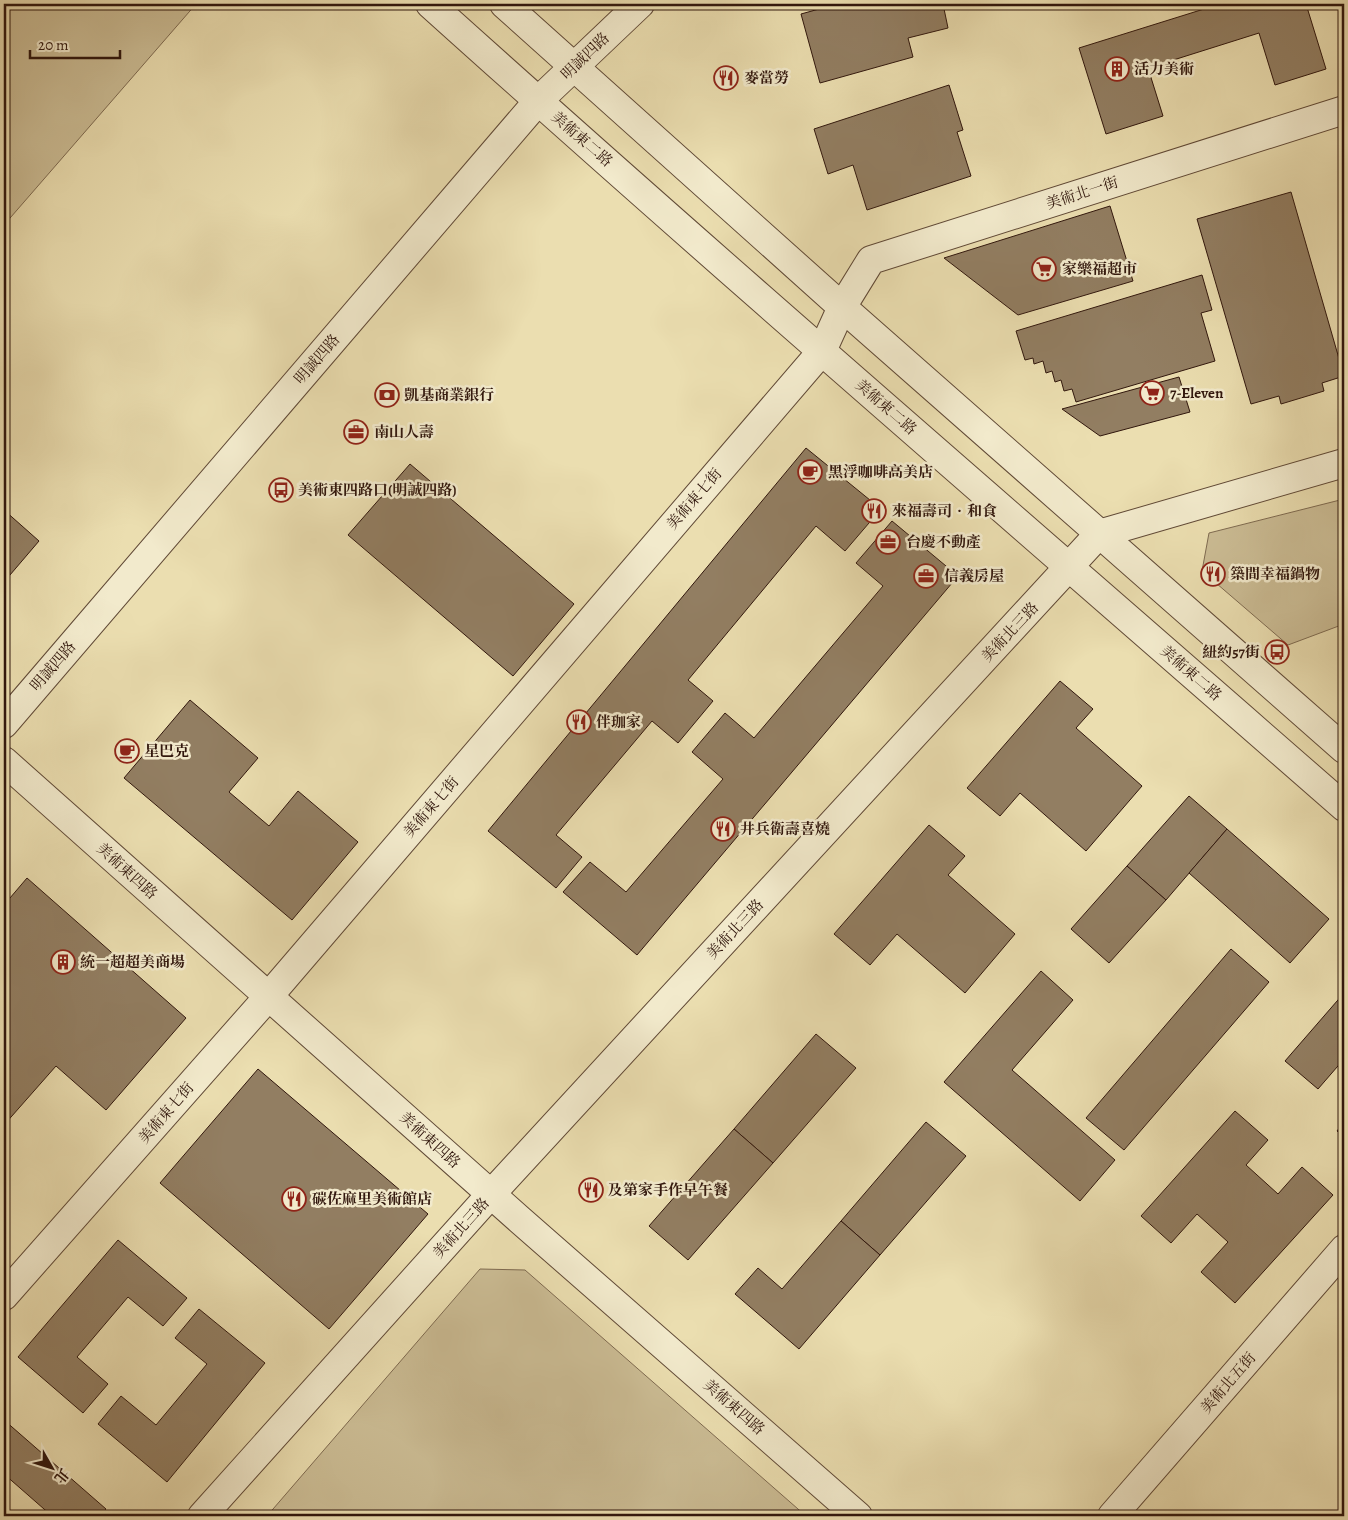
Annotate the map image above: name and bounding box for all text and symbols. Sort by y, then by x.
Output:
scale bar [30,28,120,60]
street label: 明誠四路 [556,28,614,84]
text: 20 m [38,35,69,55]
building icon: 活力美術 [1104,56,1130,82]
place label: 活力美術 [1134,59,1194,79]
restaurant icon: 麥當勞 [713,65,739,91]
place label: 麥當勞 [744,68,789,88]
street label: 美術東二路 [547,107,617,171]
street label: 美術北一街 [1043,172,1121,214]
supermarket icon: 家樂福超市 [1031,256,1057,282]
place label: 家樂福超市 [1062,259,1137,279]
street label: 明誠四路 [290,330,344,388]
street label: 美術東二路 [851,375,921,439]
supermarket icon: 7-Eleven [1139,380,1165,406]
bank icon: 凱基商業銀行 [374,382,400,408]
place label: 7-Eleven [1170,383,1224,403]
place label: 凱基商業銀行 [404,385,494,405]
office icon: 南山人壽 [343,419,369,445]
place label: 南山人壽 [374,422,434,442]
cafe icon: 黑浮咖啡高美店 [797,459,823,485]
place label: 黑浮咖啡高美店 [828,462,933,482]
street label: 美術東七街 [662,464,726,534]
bus stop icon: 美術東四路口(明誠四路) [268,477,294,503]
place label: 美術東四路口(明誠四路) [298,480,457,500]
restaurant icon: 來福壽司‧和食 [861,498,887,524]
place label: 來福壽司‧和食 [892,501,997,521]
office icon: 台慶不動產 [875,529,901,555]
place label: 台慶不動產 [906,532,981,552]
restaurant icon: 築間幸福鍋物 [1200,561,1226,587]
office icon: 信義房屋 [913,563,939,589]
place label: 築間幸福鍋物 [1230,564,1320,584]
place label: 信義房屋 [944,566,1004,586]
street label: 美術北三路 [977,598,1043,666]
street label: 明誠四路 [26,637,80,695]
bus stop icon: 紐約57街 [1264,639,1290,665]
street label: 美術東二路 [1156,641,1226,705]
place label: 紐約57街 [1202,642,1260,662]
restaurant icon: 伴珈家 [566,709,592,735]
place label: 伴珈家 [596,712,641,732]
cafe icon: 星巴克 [114,738,140,764]
place label: 星巴克 [144,741,189,761]
street label: 美術東七街 [399,772,463,842]
restaurant icon: 井兵衛壽喜燒 [710,816,736,842]
place label: 井兵衛壽喜燒 [740,819,830,839]
street label: 美術東四路 [92,838,162,904]
street label: 美術北三路 [702,895,768,963]
building icon: 統一超超美商場 [50,949,76,975]
place label: 統一超超美商場 [80,952,185,972]
street label: 美術東七街 [134,1078,198,1148]
street label: 美術東四路 [395,1107,465,1173]
restaurant icon: 及第家手作早午餐 [578,1177,604,1203]
place label: 及第家手作早午餐 [608,1180,728,1200]
restaurant icon: 碳佐麻里美術館店 [281,1186,307,1212]
place label: 碳佐麻里美術館店 [312,1189,432,1209]
street label: 美術北三路 [428,1193,494,1263]
street label: 美術北五街 [1196,1348,1260,1418]
street label: 美術東四路 [699,1375,769,1439]
north arrow [28,1442,78,1492]
text: 北 [50,1464,74,1487]

